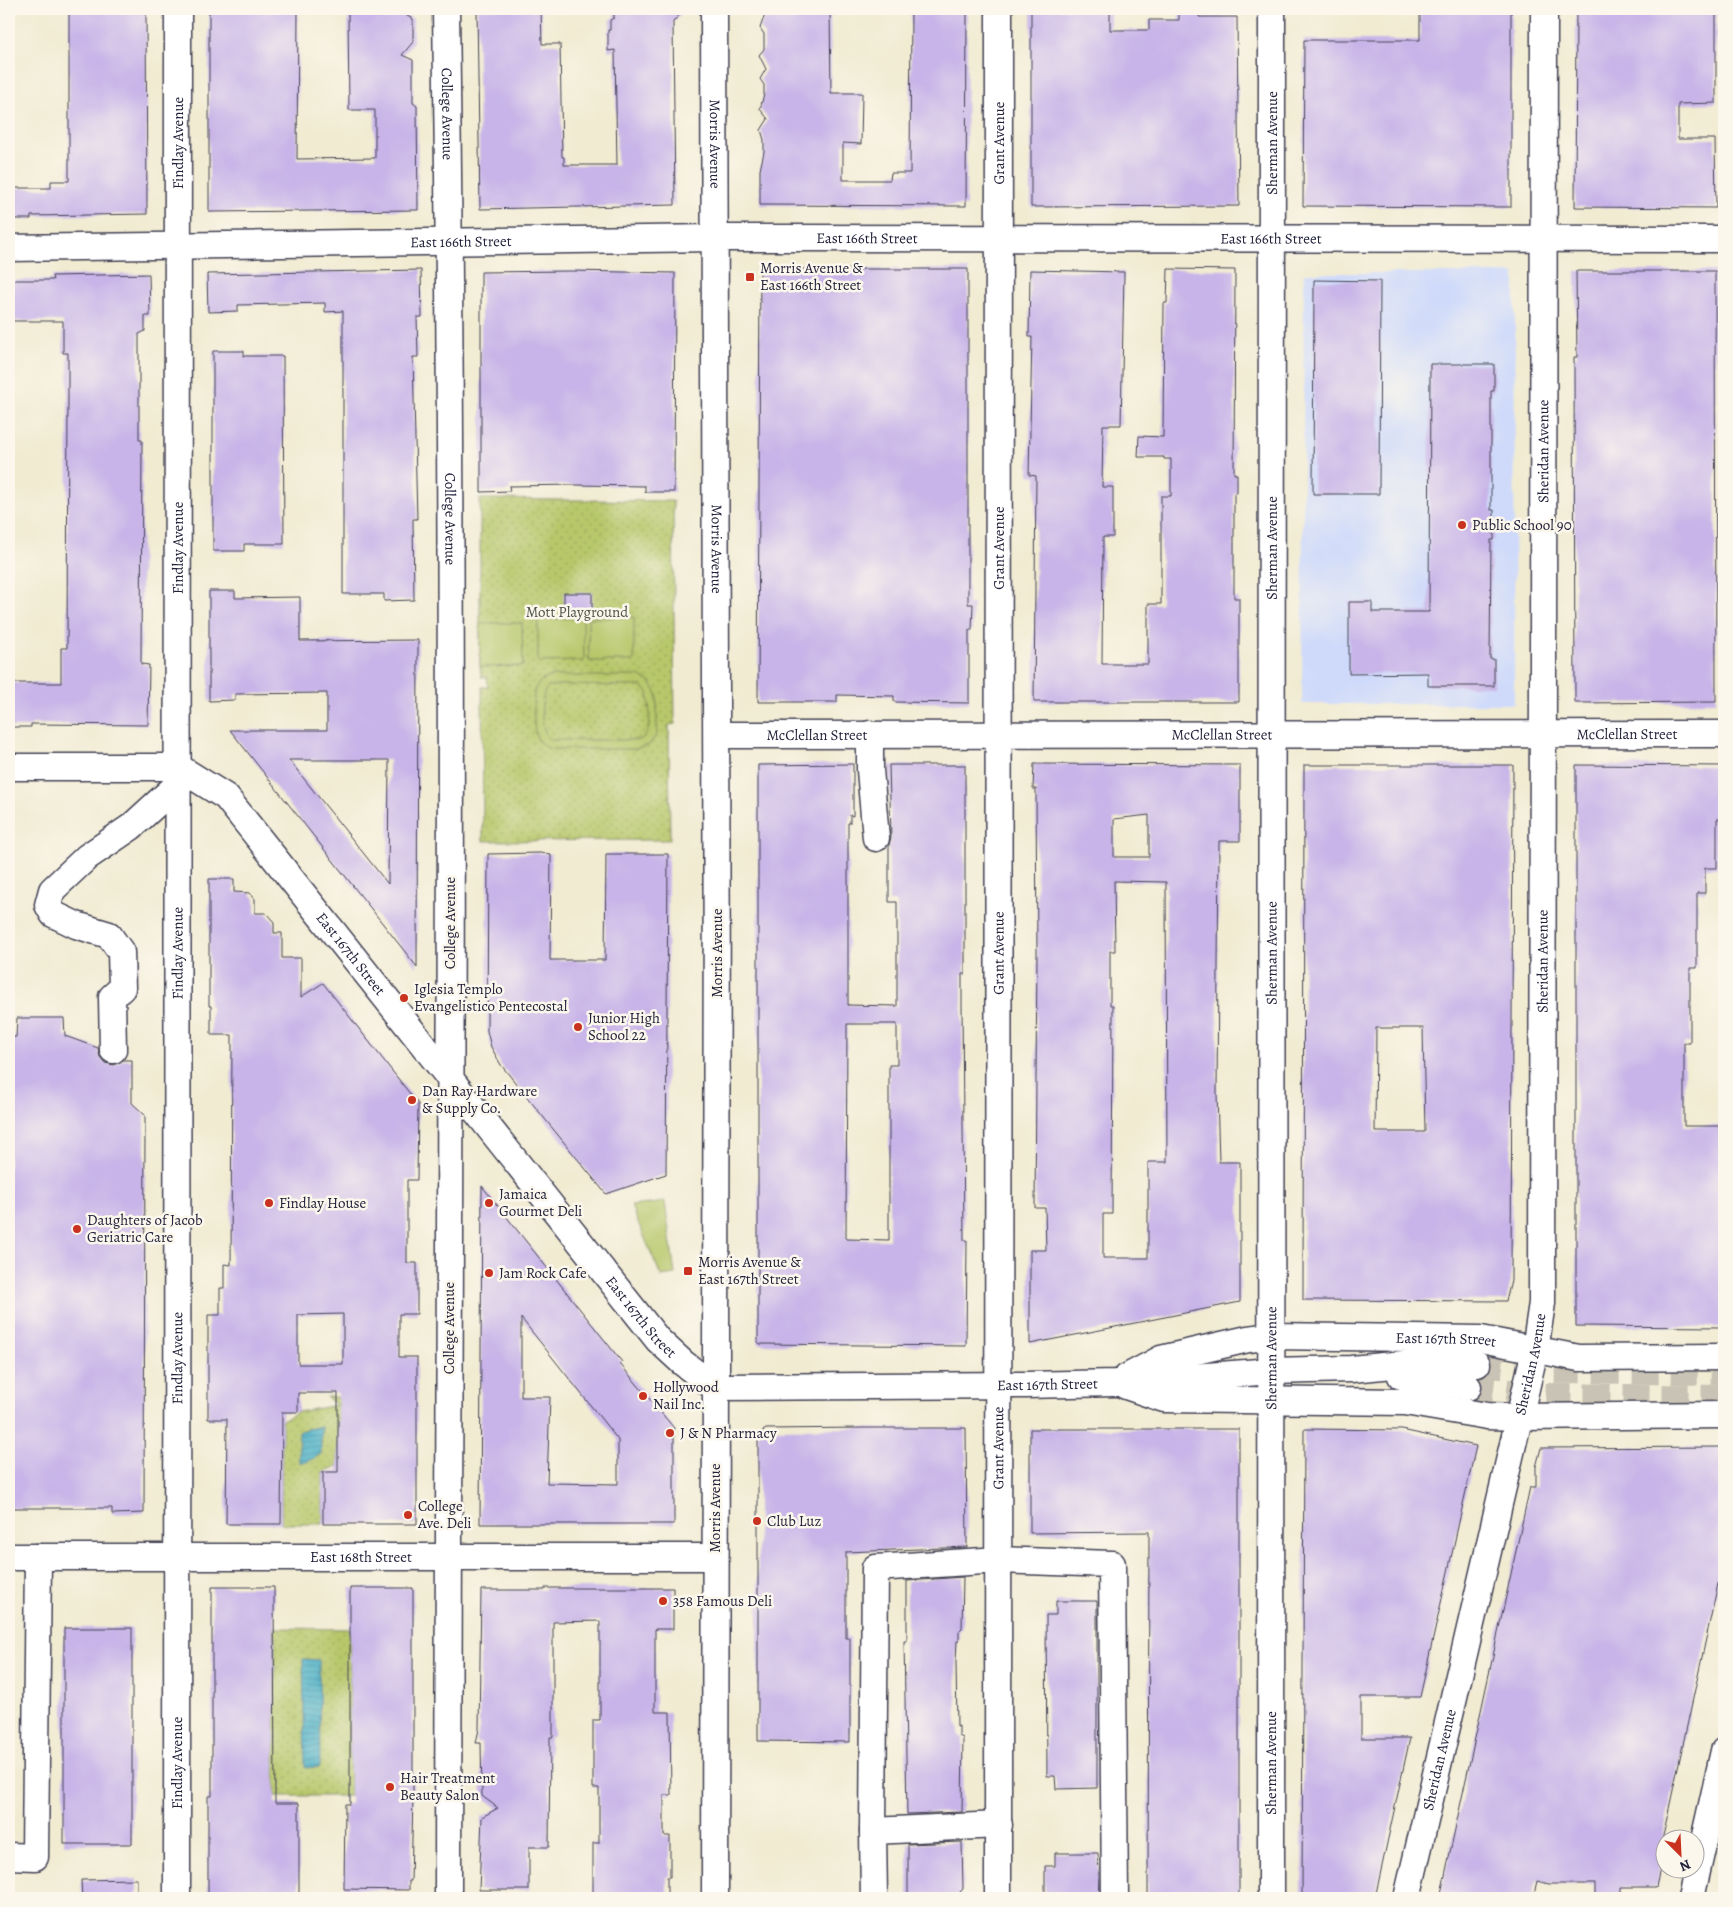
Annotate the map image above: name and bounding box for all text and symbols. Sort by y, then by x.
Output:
street label: College Avenue [437,68,458,161]
street label: Sherman Avenue [1262,91,1282,195]
street label: Findlay Avenue [168,96,188,189]
street label: Morris Avenue [705,99,725,189]
street label: Grant Avenue [989,101,1009,185]
street label: East 166th Street [816,228,918,248]
street label: East 166th Street [1220,229,1322,249]
street label: East 166th Street [410,231,512,252]
place label: Morris Avenue & East 166th Street [760,258,863,295]
marker: Morris Avenue & East 166th Street [744,271,756,283]
street label: Sheridan Avenue [1533,399,1553,503]
street label: College Avenue [440,473,461,566]
street label: Sherman Avenue [1262,496,1282,600]
street label: Findlay Avenue [168,501,188,594]
street label: Morris Avenue [707,504,727,594]
street label: Grant Avenue [989,506,1009,590]
place label: Public School 90 [1472,515,1572,535]
marker: Public School 90 [1456,519,1468,531]
park label: Mott Playground [526,602,629,622]
street label: McClellan Street [1171,724,1273,745]
street label: McClellan Street [1576,724,1678,744]
street label: McClellan Street [766,725,868,745]
street label: College Avenue [440,877,460,969]
street label: Sherman Avenue [1261,901,1282,1005]
street label: Findlay Avenue [167,906,188,999]
street label: East 167th Street [312,908,390,1000]
street label: Morris Avenue [707,908,727,998]
street label: Sheridan Avenue [1532,909,1553,1013]
street label: Grant Avenue [988,911,1009,995]
place label: Iglesia Templo Evangelistico Pentecostal [414,979,568,1016]
marker: Iglesia Templo Evangelistico Pentecostal [398,992,410,1004]
place label: Junior High School 22 [588,1008,660,1045]
marker: Junior High School 22 [572,1021,584,1033]
place label: Dan Ray Hardware & Supply Co. [422,1081,538,1118]
marker: Dan Ray Hardware & Supply Co. [406,1094,418,1106]
place label: Jamaica Gourmet Deli [499,1184,582,1221]
place label: Findlay House [279,1193,367,1213]
marker: Findlay House [263,1197,275,1209]
marker: Jamaica Gourmet Deli [483,1197,495,1209]
place label: Daughters of Jacob Geriatric Care [87,1210,203,1247]
marker: Daughters of Jacob Geriatric Care [71,1223,83,1235]
place label: Morris Avenue & East 167th Street [698,1252,801,1289]
place label: Jam Rock Cafe [499,1263,587,1283]
marker: Morris Avenue & East 167th Street [682,1265,694,1277]
marker: Jam Rock Cafe [483,1267,495,1279]
street label: East 167th Street [601,1272,681,1362]
street label: College Avenue [439,1282,459,1374]
street label: Sherman Avenue [1261,1306,1281,1410]
street label: Findlay Avenue [167,1311,187,1404]
street label: Sheridan Avenue [1510,1312,1550,1417]
street label: East 167th Street [1396,1328,1498,1352]
street label: East 167th Street [997,1373,1098,1395]
place label: Hollywood Nail Inc. [653,1377,720,1414]
marker: Hollywood Nail Inc. [637,1390,649,1402]
street label: Grant Avenue [988,1406,1008,1490]
place label: J & N Pharmacy [680,1423,777,1443]
marker: J & N Pharmacy [664,1427,676,1439]
street label: Morris Avenue [705,1463,725,1553]
place label: College Ave. Deli [417,1496,472,1533]
marker: College Ave. Deli [402,1509,414,1521]
place label: Club Luz [767,1511,821,1531]
marker: Club Luz [751,1515,763,1527]
street label: East 168th Street [310,1547,412,1567]
place label: 358 Famous Deli [673,1591,772,1611]
marker: 358 Famous Deli [657,1595,669,1607]
street label: Sheridan Avenue [1418,1707,1461,1812]
street label: Sherman Avenue [1261,1711,1281,1815]
street label: Findlay Avenue [167,1716,187,1809]
place label: Hair Treatment Beauty Salon [400,1768,495,1805]
marker: Hair Treatment Beauty Salon [384,1781,396,1793]
north arrow [1656,1830,1706,1880]
text: N [1677,1855,1694,1876]

